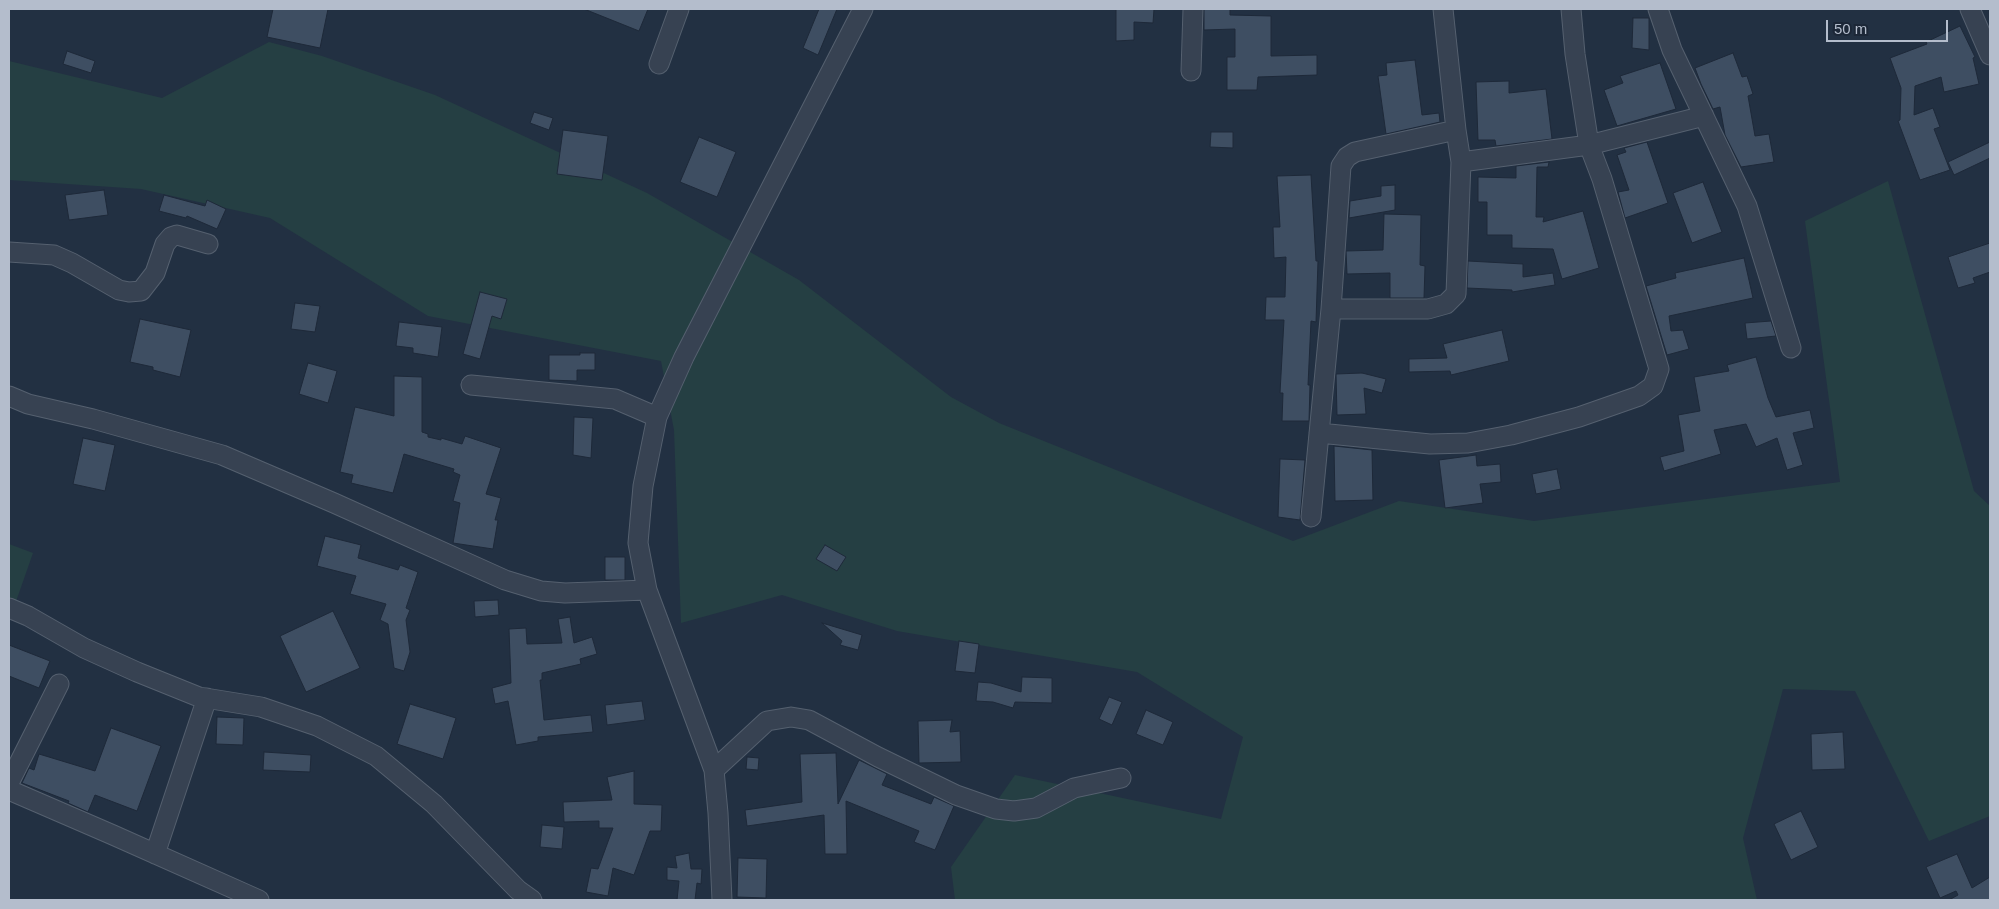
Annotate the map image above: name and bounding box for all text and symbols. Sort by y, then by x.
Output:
scale bar [1829,10,1952,42]
text: 50 m [1834,20,1867,37]

